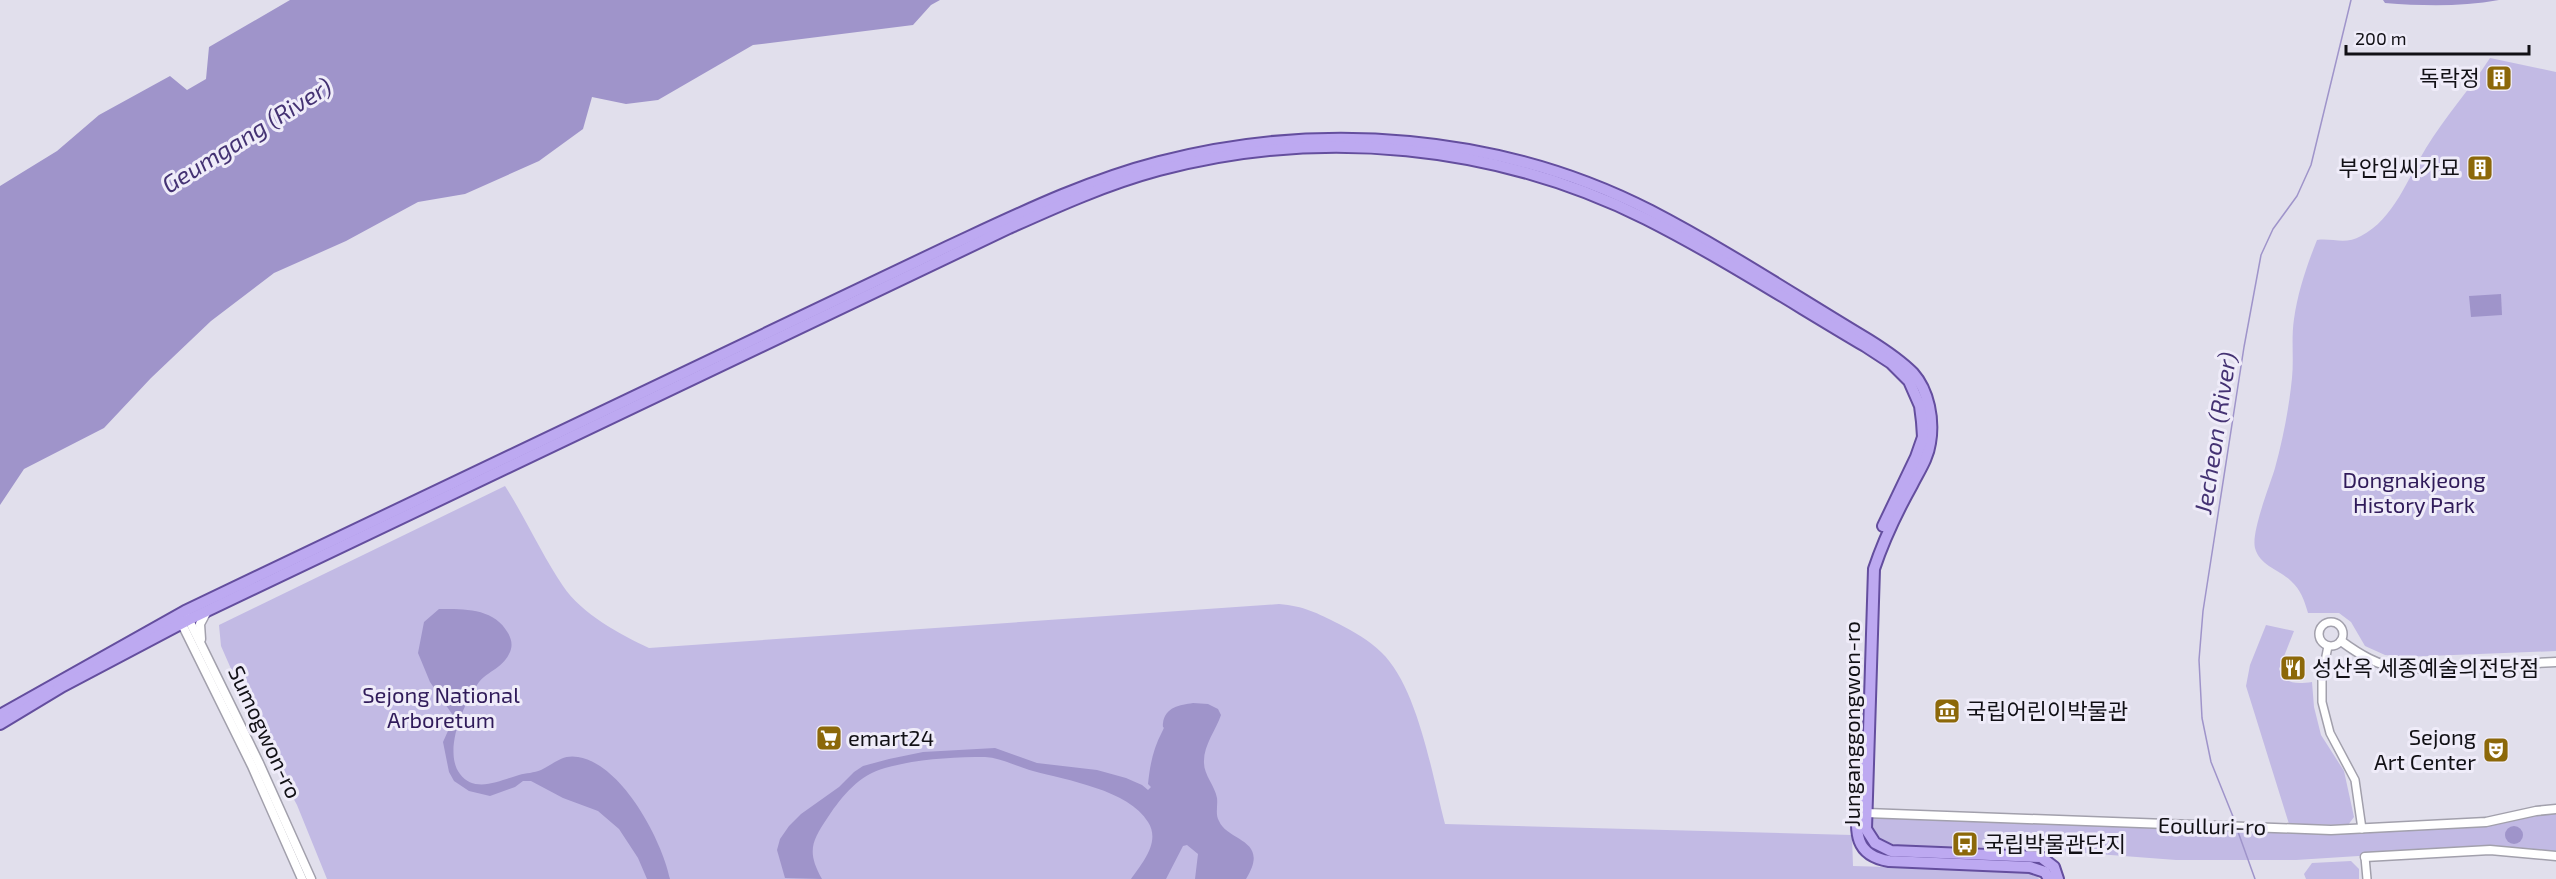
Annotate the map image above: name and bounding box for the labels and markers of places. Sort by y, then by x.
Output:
building icon: 독락정 [2484,63,2514,93]
place label: 독락정 [2419,64,2480,90]
building icon: 부안임씨가묘 [2465,153,2495,183]
place label: 부안임씨가묘 [2339,154,2460,180]
restaurant icon: 성산옥 세종예술의전당점 [2278,653,2308,683]
place label: 성산옥 세종예술의전당점 [2312,654,2540,680]
museum icon: 국립어린이박물관 [1932,696,1962,726]
place label: 국립어린이박물관 [1966,697,2128,723]
supermarket icon: emart24 [814,723,844,753]
place label: Sejong Art Center [2374,723,2476,774]
place label: emart24 [848,724,934,750]
theatre icon: Sejong Art Center [2481,735,2511,765]
bus stop icon: 국립박물관단지 [1950,829,1980,859]
place label: 국립박물관단지 [1984,830,2126,856]

